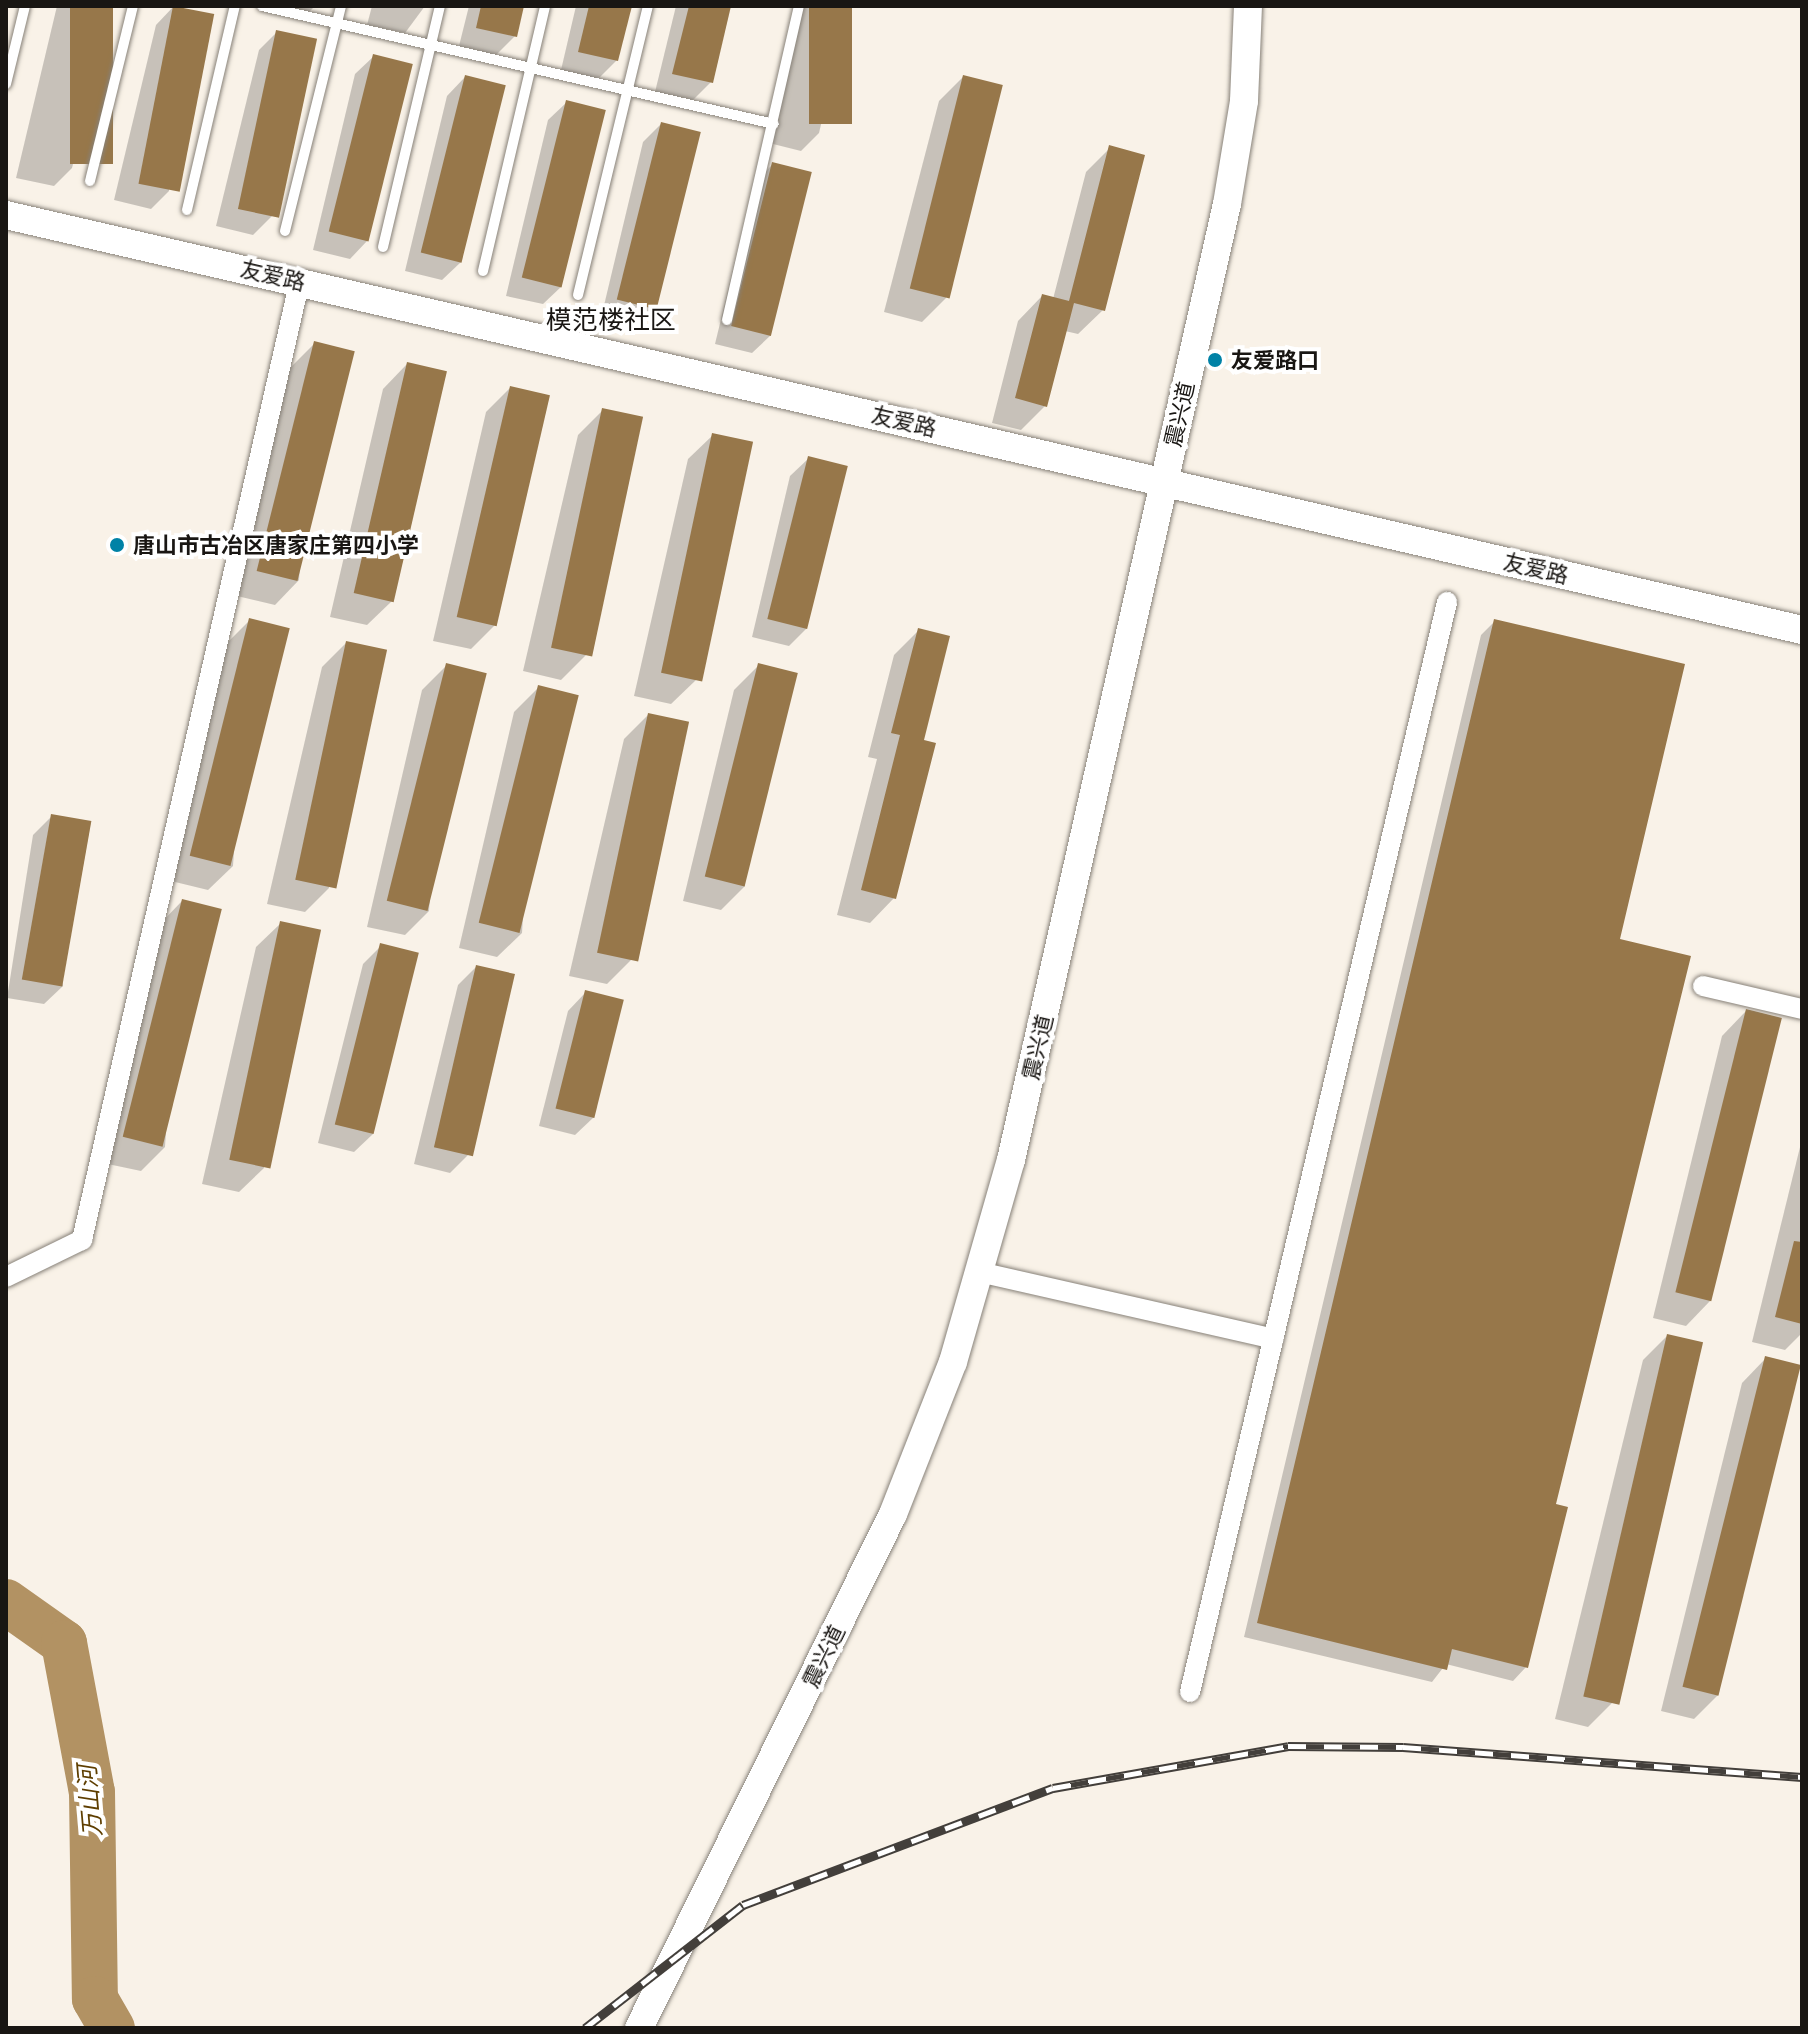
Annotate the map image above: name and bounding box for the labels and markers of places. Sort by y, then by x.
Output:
place label: 友爱路口 [1231,347,1319,373]
marker: 友爱路口 [1206,351,1224,369]
place label: 唐山市古冶区唐家庄第四小学 [133,532,419,558]
marker: 唐山市古冶区唐家庄第四小学 [108,536,126,554]

